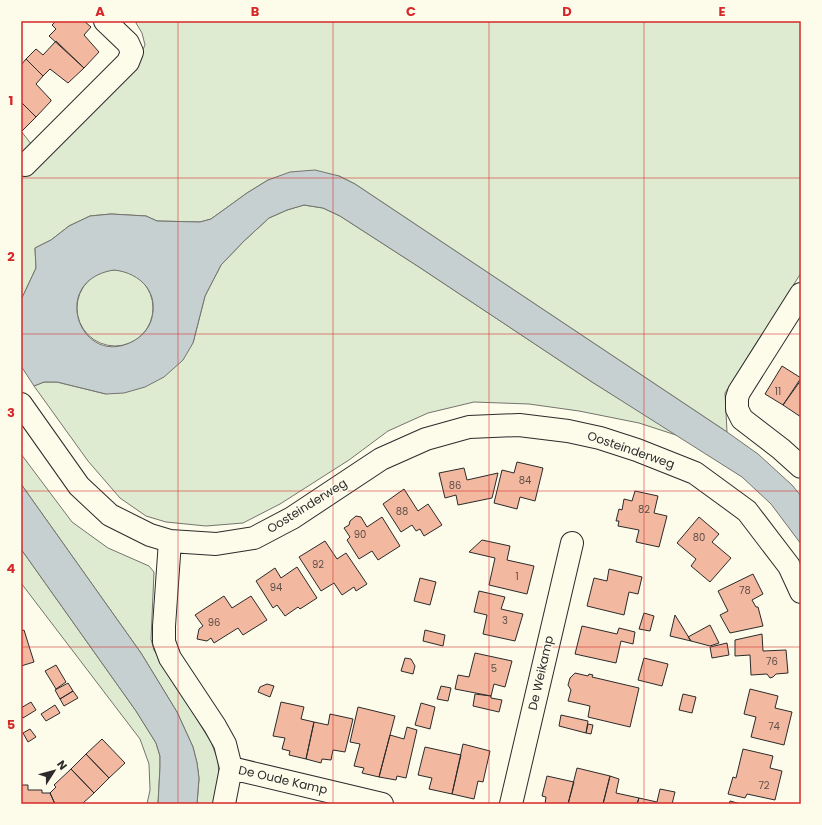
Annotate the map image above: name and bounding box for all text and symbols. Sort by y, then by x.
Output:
text: A [95,2,105,21]
text: B [251,2,260,21]
text: C [406,2,416,21]
text: D [562,2,572,21]
text: E [718,2,726,21]
text: 1 [9,91,13,110]
text: 2 [7,247,15,266]
house number: 11 [775,384,781,399]
text: 3 [7,403,15,422]
street label: Oosteinderweg [585,427,677,472]
house number: 84 [519,473,531,488]
street label: Oosteinderweg [264,474,350,537]
house number: 86 [449,478,461,493]
house number: 82 [638,502,650,517]
house number: 88 [396,504,408,519]
house number: 90 [354,527,366,542]
house number: 80 [693,530,705,545]
house number: 92 [312,557,324,572]
text: 4 [7,559,16,578]
house number: 1 [515,569,519,584]
house number: 94 [270,580,282,595]
house number: 78 [739,583,751,598]
house number: 3 [502,613,508,628]
house number: 96 [208,615,220,630]
street label: De Weikamp [524,634,557,712]
house number: 76 [766,654,778,669]
house number: 5 [491,661,497,676]
text: 5 [7,715,15,734]
house number: 74 [768,719,780,734]
north arrow [34,751,74,791]
text: N [53,757,71,773]
street label: De Oude Kamp [237,761,329,798]
house number: 72 [758,778,770,793]

